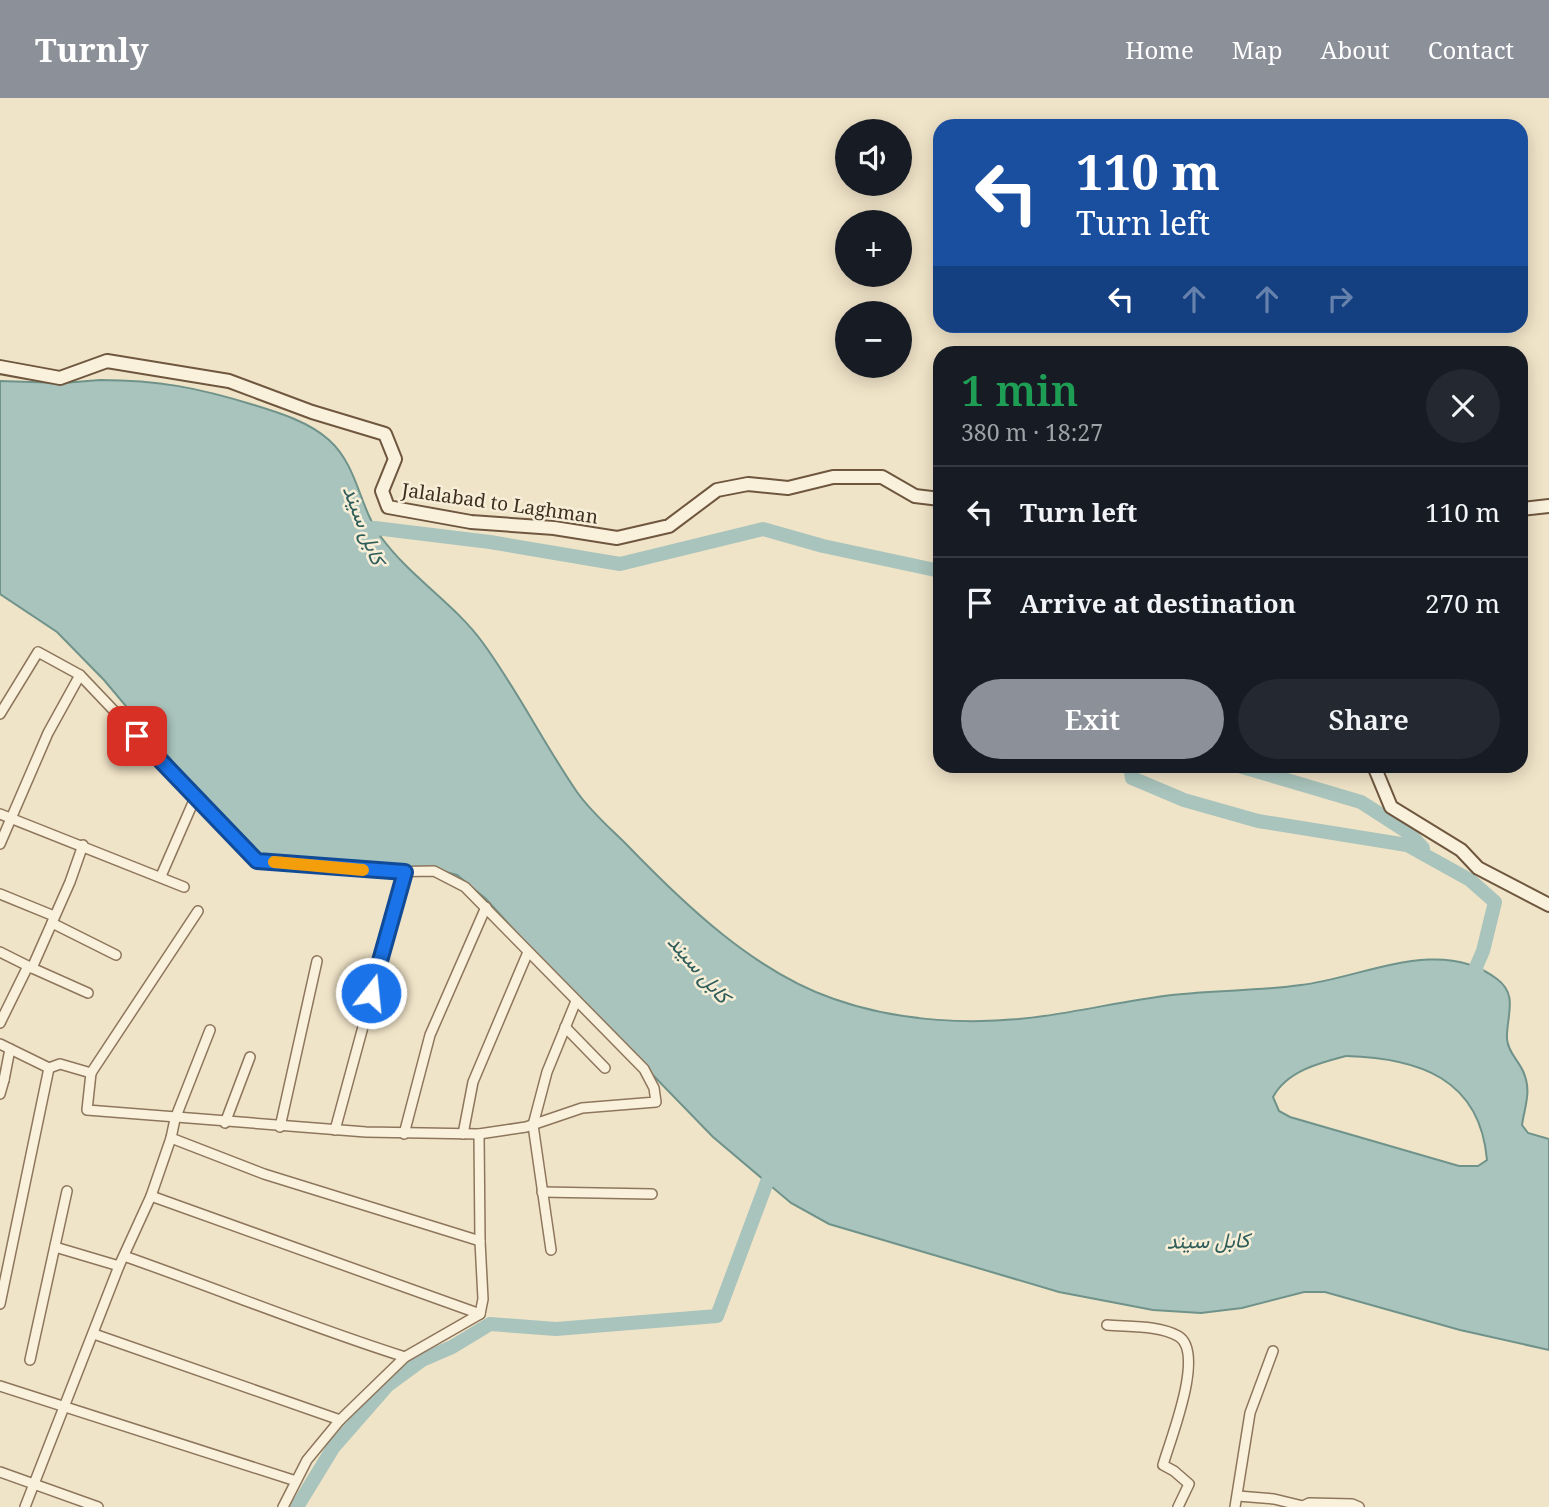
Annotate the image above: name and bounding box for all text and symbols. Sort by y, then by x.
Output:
text: Turnly [35,27,149,72]
text: Home [1125,33,1194,66]
text: Map [1232,33,1283,66]
text: About [1321,33,1390,66]
text: Contact [1428,33,1514,66]
map controls [835,119,912,378]
button: sound [835,119,912,196]
text: 110 m [1076,138,1220,204]
icon: left [961,147,1052,238]
text: Turn left [1076,201,1210,244]
button: + [835,210,912,287]
icon: left [1102,280,1140,318]
icon: ahead [1175,280,1213,318]
icon: ahead [1248,280,1286,318]
icon: right [1321,280,1359,318]
button: − [835,301,912,378]
text: 1 min [961,361,1078,418]
button: close [1426,369,1500,443]
text: 380 m · 18:27 [961,416,1103,448]
street label: Jalalabad to Laghman [399,476,600,530]
water label: کابل سيند [337,481,394,572]
icon: left [961,493,999,531]
text: Turn left [1020,494,1137,530]
text: 110 m [1425,494,1500,530]
icon: arrive [961,584,999,622]
text: Arrive at destination [1020,585,1296,621]
text: 270 m [1425,585,1500,621]
button: Exit [961,679,1224,759]
button: Share [1238,679,1500,759]
pin [107,706,167,766]
icon: arrive [118,717,156,755]
water label: کابل سيند [662,928,740,1012]
position arrow [334,956,408,1030]
water label: کابل سيند [1166,1225,1253,1255]

